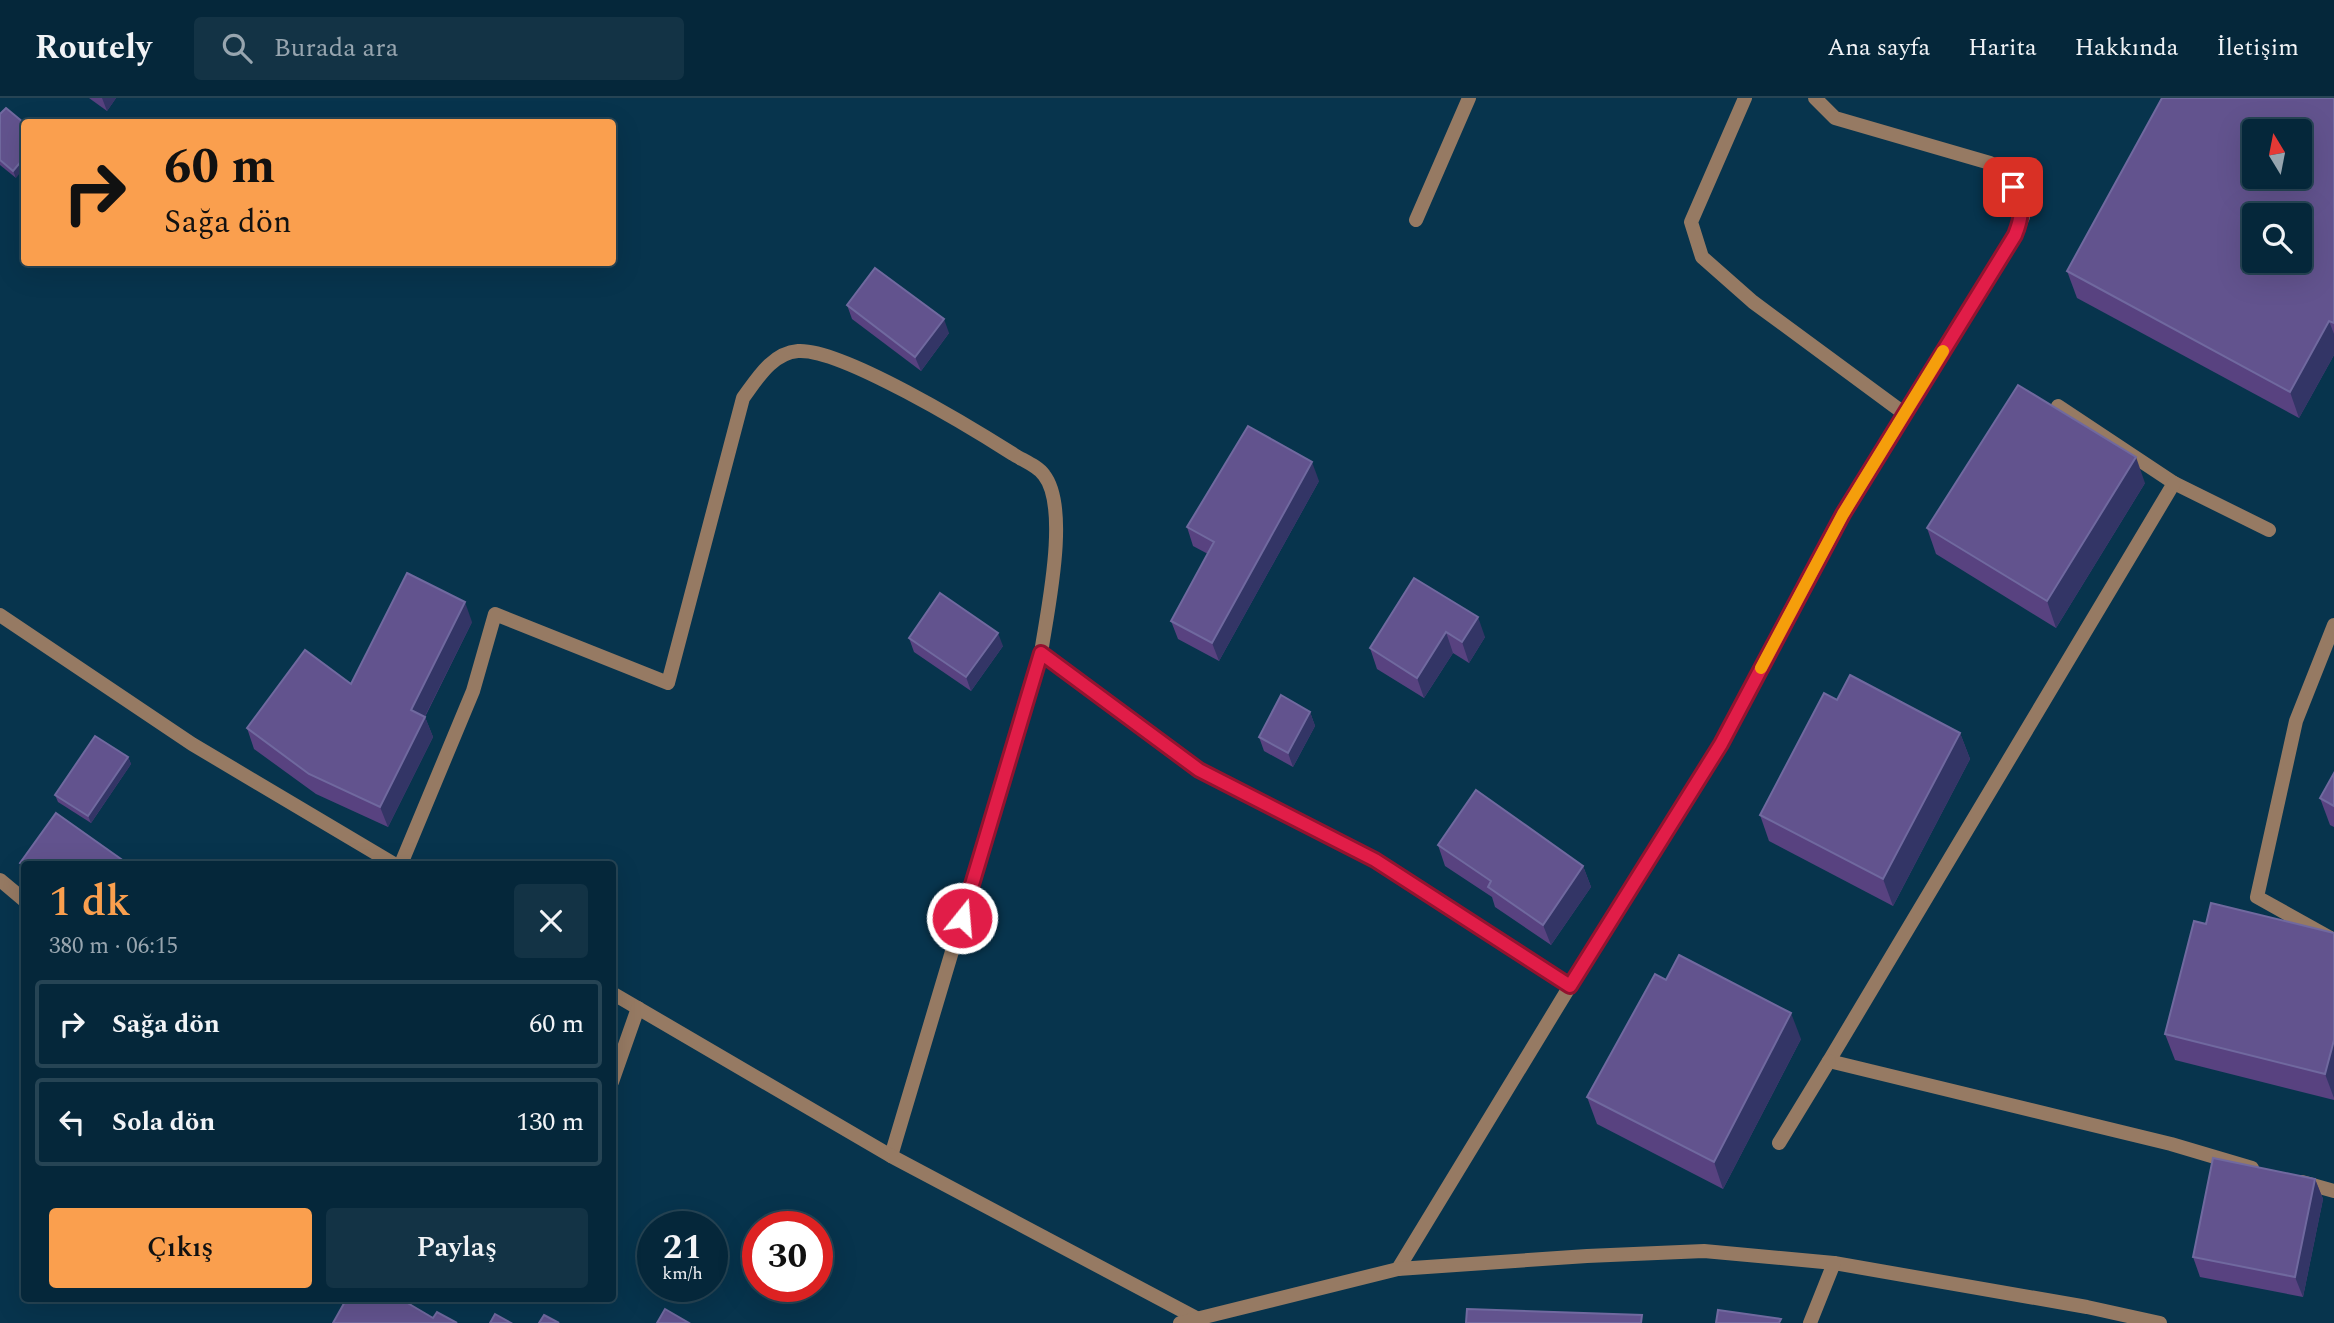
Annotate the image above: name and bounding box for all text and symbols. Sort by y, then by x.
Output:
search box [194,17,684,80]
text: Routely [35,23,152,73]
text: Burada ara [274,28,398,68]
icon: search [218,29,256,67]
text: Ana sayfa [1827,30,1930,66]
text: Harita [1968,30,2037,66]
text: Hakkında [2075,30,2178,66]
text: İletişim [2216,30,2299,66]
north arrow [2242,119,2312,189]
map controls [2242,119,2312,273]
text: 60 m [164,130,275,205]
icon: right [49,147,140,238]
pin [1983,157,2043,217]
icon: arrive [1994,168,2032,206]
text: Sağa dön [164,198,292,247]
button: search [2242,203,2312,273]
text: 1 dk [49,871,131,934]
position arrow [925,881,999,955]
button: close [514,884,588,958]
text: 380 m · 06:15 [49,929,178,964]
text: Sağa dön [112,1004,220,1044]
text: 60 m [529,1004,584,1044]
icon: right [53,1005,91,1043]
text: Sola dön [112,1102,215,1142]
text: 130 m [516,1102,584,1142]
icon: left [53,1103,91,1141]
button: Çıkış [49,1208,312,1288]
button: Paylaş [326,1208,588,1288]
speed limit sign: 30 [742,1211,833,1302]
text: 21 [663,1221,702,1274]
text: km/h [662,1260,703,1287]

